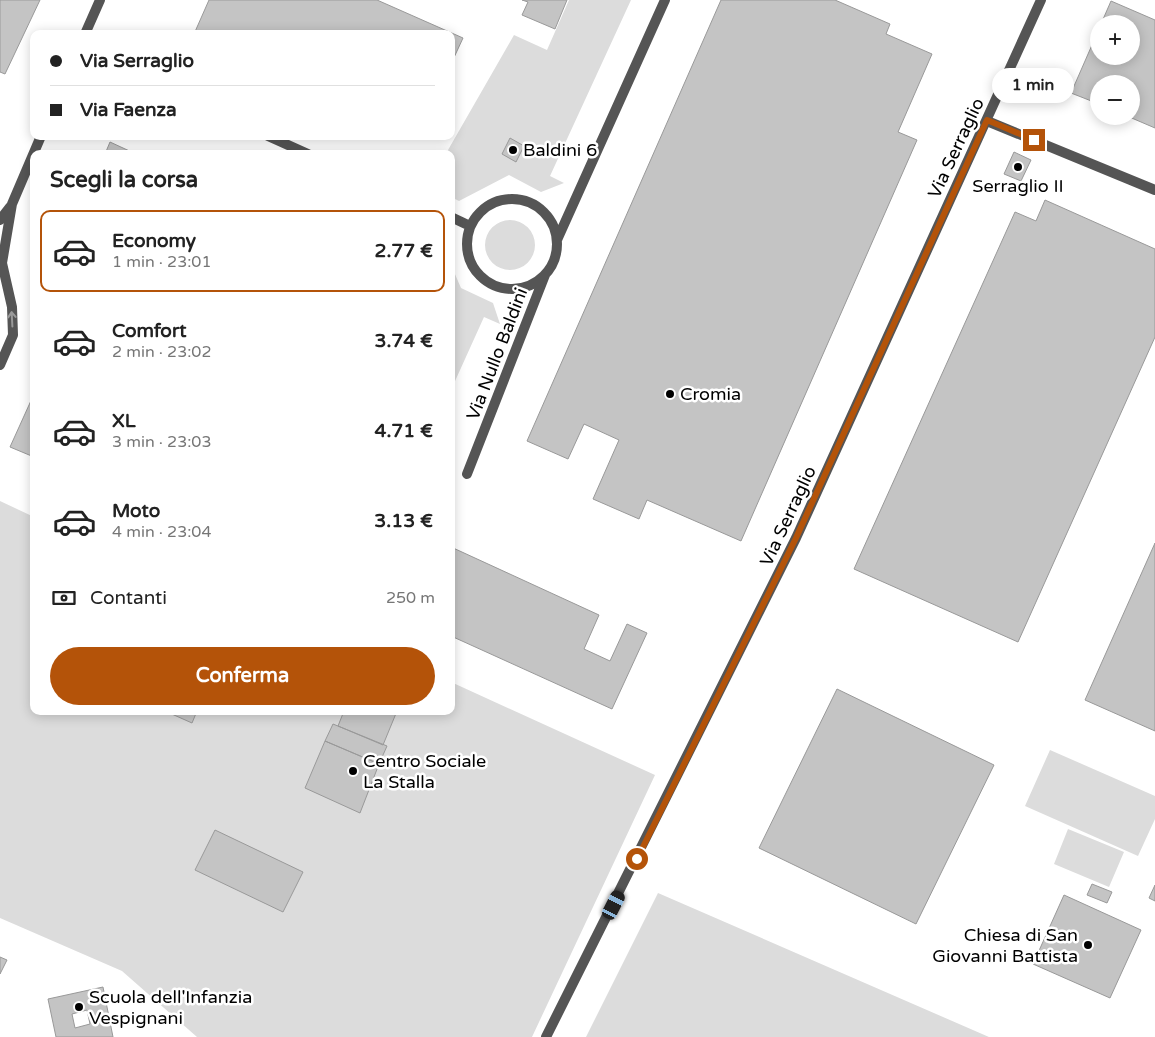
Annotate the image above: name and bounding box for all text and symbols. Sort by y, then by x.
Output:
map controls [1090,15,1140,125]
button: + [1090,15,1140,65]
text: Via Serraglio [80,50,194,72]
callout: 1 min [993,68,1075,102]
text: 1 min [1012,75,1054,95]
button: − [1090,75,1140,125]
street label: Via Serraglio [923,94,989,202]
text: Via Faenza [80,99,177,121]
route end [1023,129,1045,151]
place label: Baldini 6 [523,139,597,161]
marker: Baldini 6 [507,144,519,156]
marker: Serraglio II [1012,161,1024,173]
text: Scegli la corsa [50,167,198,193]
place label: Serraglio II [972,175,1064,197]
icon: car [52,229,97,274]
text: Economy [112,230,196,252]
text: 2.77 € [375,240,433,262]
text: 1 min · 23:01 [112,252,211,272]
street label: Via Nullo Baldini [462,285,532,423]
one-way arrow [8,311,17,327]
icon: car [52,319,97,364]
text: Comfort [112,320,186,342]
text: 3.74 € [375,330,433,352]
text: 2 min · 23:02 [112,342,211,362]
place label: Cromia [680,383,741,405]
marker: Cromia [664,388,676,400]
icon: car [52,409,97,454]
text: XL [112,410,136,432]
text: 4.71 € [375,420,433,442]
text: 3 min · 23:03 [112,432,211,452]
street label: Via Serraglio [755,462,821,570]
icon: car [52,499,97,544]
text: Moto [112,500,160,522]
text: 3.13 € [374,510,433,532]
text: 4 min · 23:04 [112,522,211,542]
icon: cash [50,584,78,612]
text: Contanti [90,587,167,609]
text: 250 m [386,588,435,608]
button: Conferma [50,647,435,705]
place label: Centro Sociale La Stalla [363,750,486,793]
marker: Centro Sociale La Stalla [347,765,359,777]
route start [626,848,648,870]
car [600,888,627,922]
place label: Chiesa di San Giovanni Battista [932,924,1078,967]
marker: Chiesa di San Giovanni Battista [1082,939,1094,951]
place label: Scuola dell'Infanzia Vespignani [89,986,252,1029]
marker: Scuola dell'Infanzia Vespignani [73,1001,85,1013]

